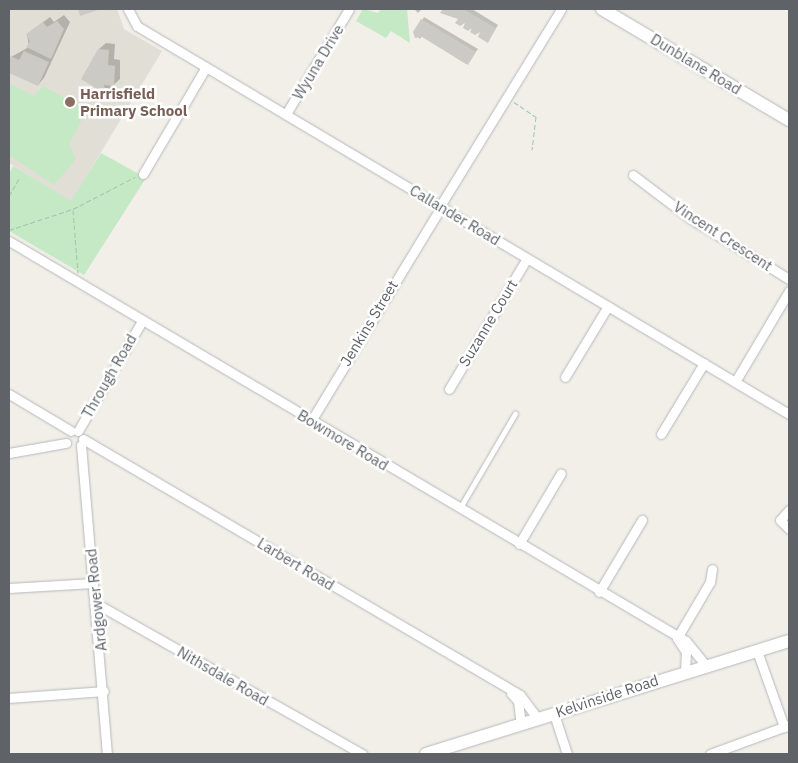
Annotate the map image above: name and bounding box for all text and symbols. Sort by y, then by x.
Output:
street label: Wyuna Drive [289,21,347,103]
street label: Dunblane Road [647,30,745,98]
place label: Harrisfield Primary School [80,84,187,119]
marker: Harrisfield Primary School [64,96,76,108]
street label: Callander Road [406,181,504,249]
street label: Vincent Crescent [670,197,776,275]
street label: Suzanne Court [455,276,521,370]
street label: Jenkins Street [336,277,402,369]
street label: Through Road [78,331,140,421]
street label: Bowmore Road [294,406,392,474]
street label: Larbert Road [254,534,338,594]
street label: Ardgower Road [82,548,110,652]
street label: Nithsdale Road [174,643,272,709]
street label: Kelvinside Road [553,671,661,721]

